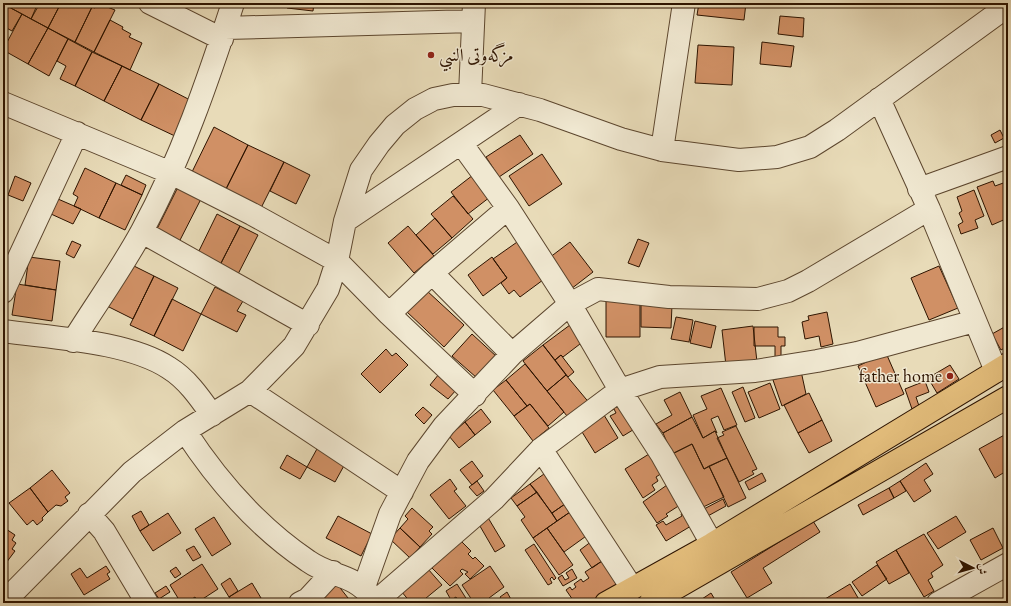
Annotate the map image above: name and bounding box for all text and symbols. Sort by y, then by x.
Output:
place label: مزگەوتی النبي [439,42,513,72]
marker: مزگەوتی النبي [426,50,436,60]
place label: father home [859,364,942,387]
marker: father home [945,371,955,381]
north arrow [953,548,993,588]
text: ش [975,563,990,575]

